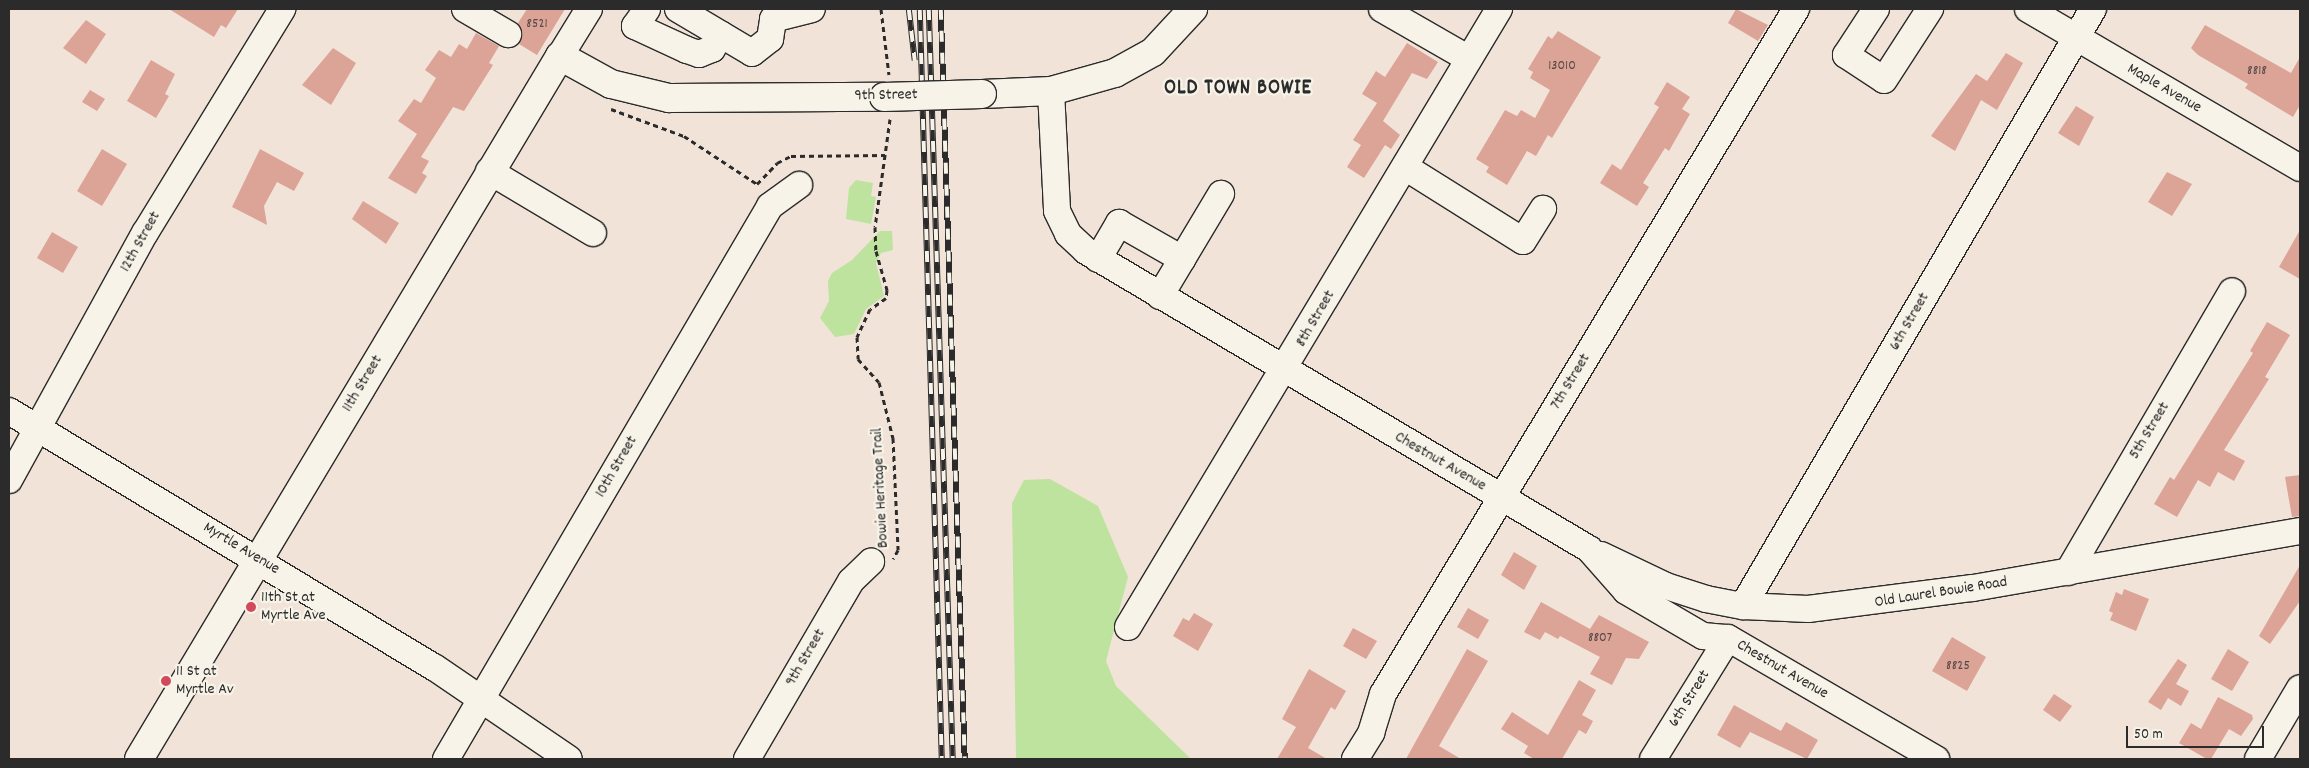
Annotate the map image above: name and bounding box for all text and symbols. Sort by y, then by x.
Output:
house number: 8521 [526,16,548,32]
house number: 13010 [1548,58,1576,74]
street label: Maple Avenue [2123,60,2205,118]
house number: 8818 [2247,63,2267,79]
district label: OLD TOWN BOWIE [1162,76,1314,102]
street label: 9th Street [854,86,918,106]
street label: 12th Street [117,208,165,276]
street label: 8th Street [1292,287,1340,351]
street label: 6th Street [1886,290,1934,354]
street label: 7th Street [1547,351,1595,413]
street label: 11th Street [339,352,387,416]
street label: 5th Street [2126,399,2174,463]
street label: Bowie Heritage Trail [868,427,894,549]
street label: Chestnut Avenue [1391,428,1489,496]
street label: 10th Street [592,433,642,501]
street label: Myrtle Avenue [199,519,283,579]
street label: Old Laurel Bowie Road [1873,573,2009,613]
place label: 11th St at Myrtle Ave [261,588,326,626]
marker: 11th St at Myrtle Ave [245,601,257,613]
street label: 9th Street [782,626,830,690]
house number: 8807 [1588,630,1612,646]
street label: Chestnut Avenue [1733,636,1831,704]
house number: 8825 [1946,658,1970,674]
place label: 11 St at Myrtle Av [176,662,234,700]
street label: 6th Street [1665,667,1715,731]
marker: 11 St at Myrtle Av [160,675,172,687]
scale bar [2129,716,2266,748]
text: 50 m [2134,724,2163,746]

